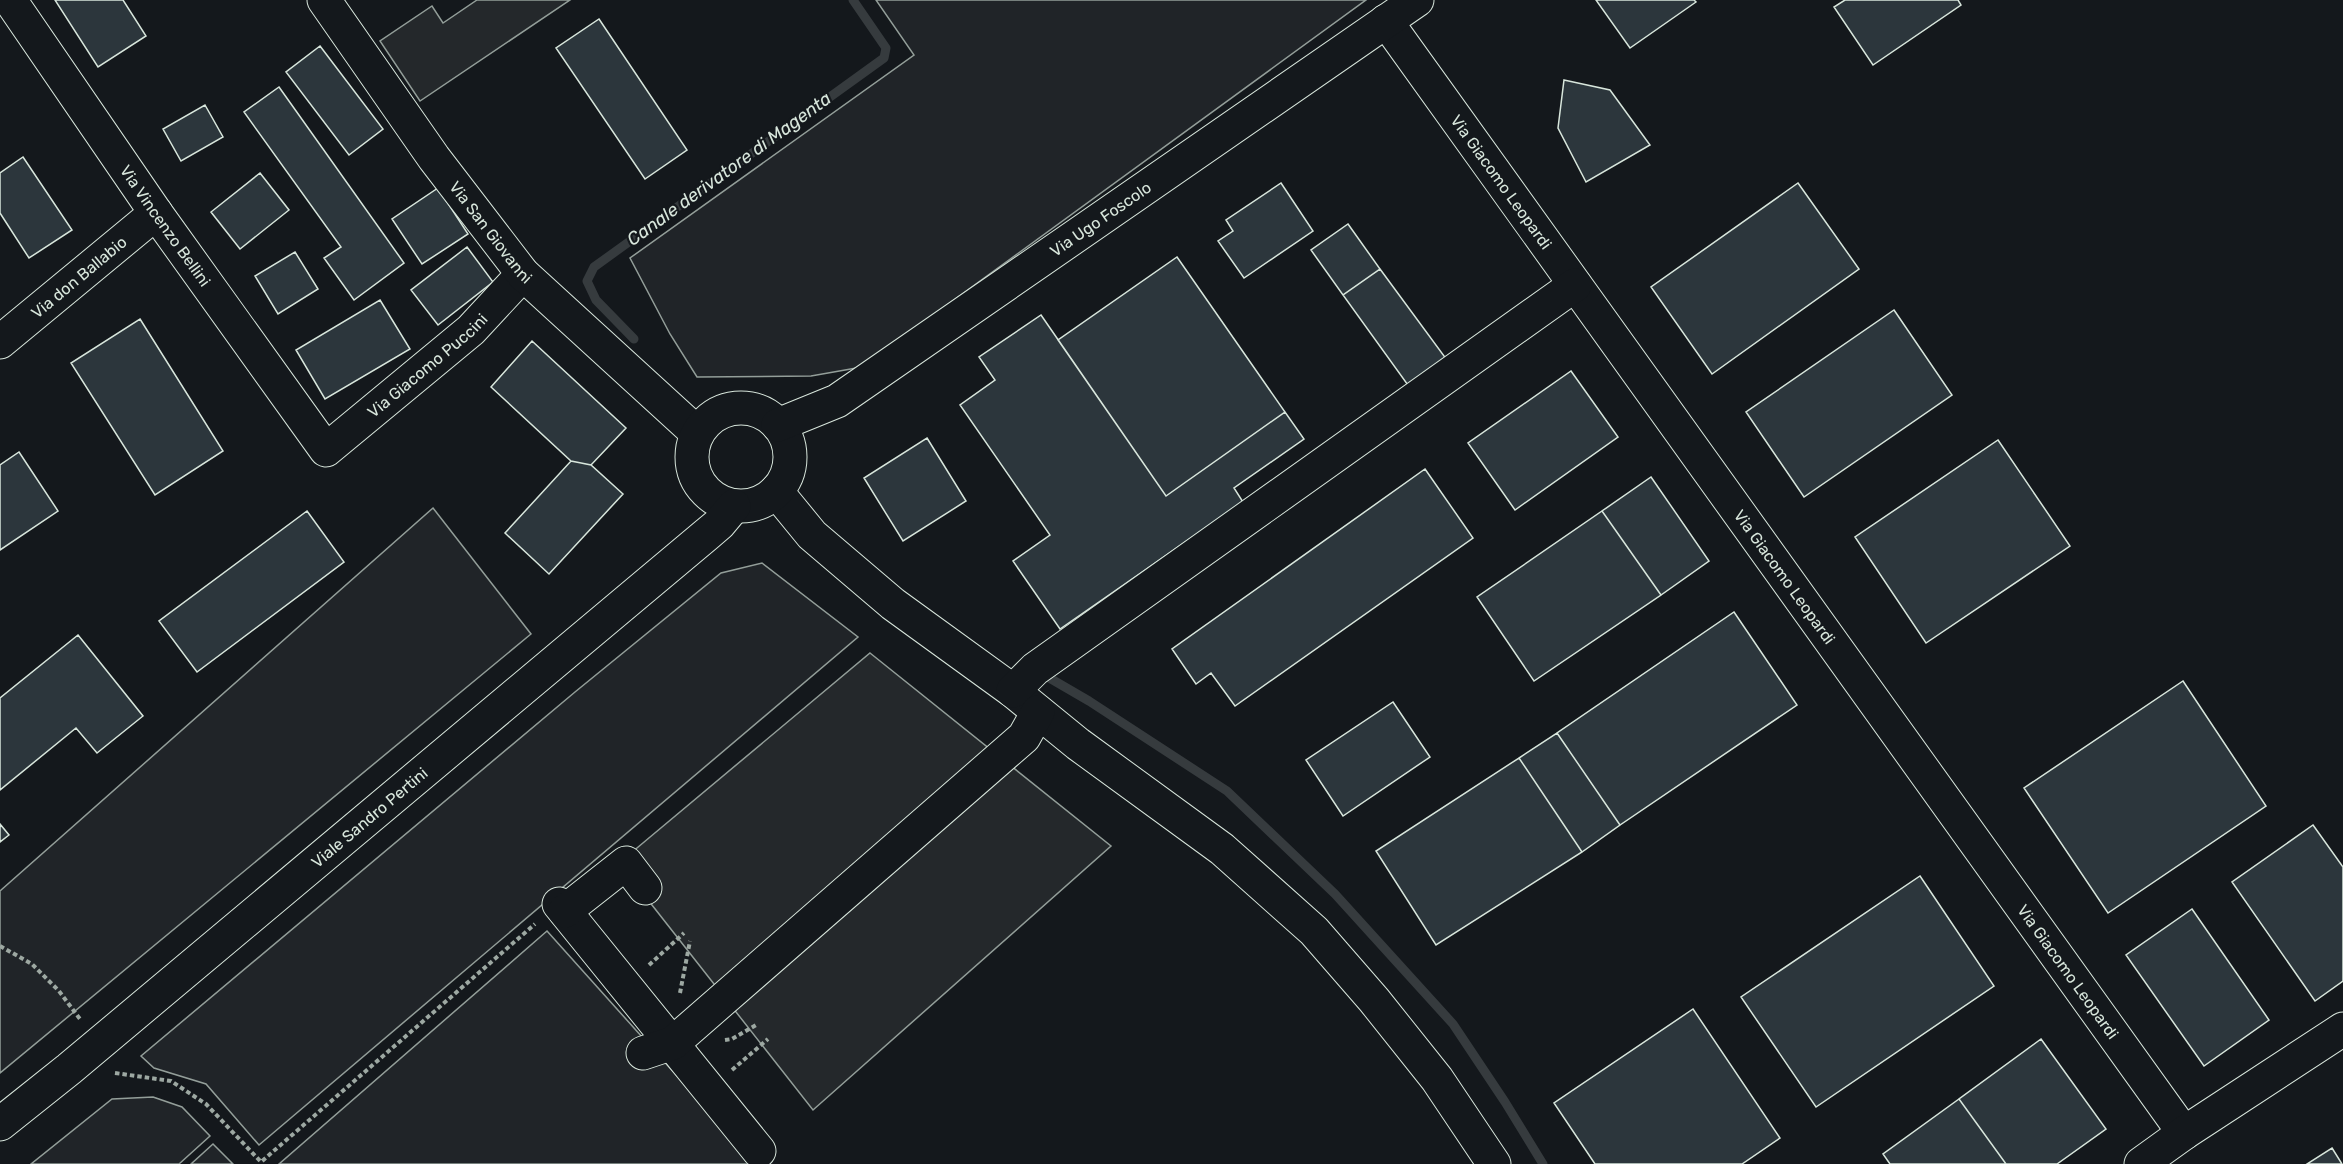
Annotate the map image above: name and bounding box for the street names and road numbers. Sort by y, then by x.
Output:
street label: Via Giacomo Leopardi [1447,111,1556,253]
street label: Via Vincenzo Bellini [116,161,215,290]
street label: Via San Giovanni [446,177,536,287]
street label: Via Ugo Foscolo [1046,177,1155,260]
street label: Via don Ballabio [27,232,130,322]
street label: Via Giacomo Puccini [363,309,491,421]
street label: Via Giacomo Leopardi [1730,506,1839,648]
street label: Viale Sandro Pertini [307,763,431,871]
street label: Via Giacomo Leopardi [2014,901,2123,1042]

